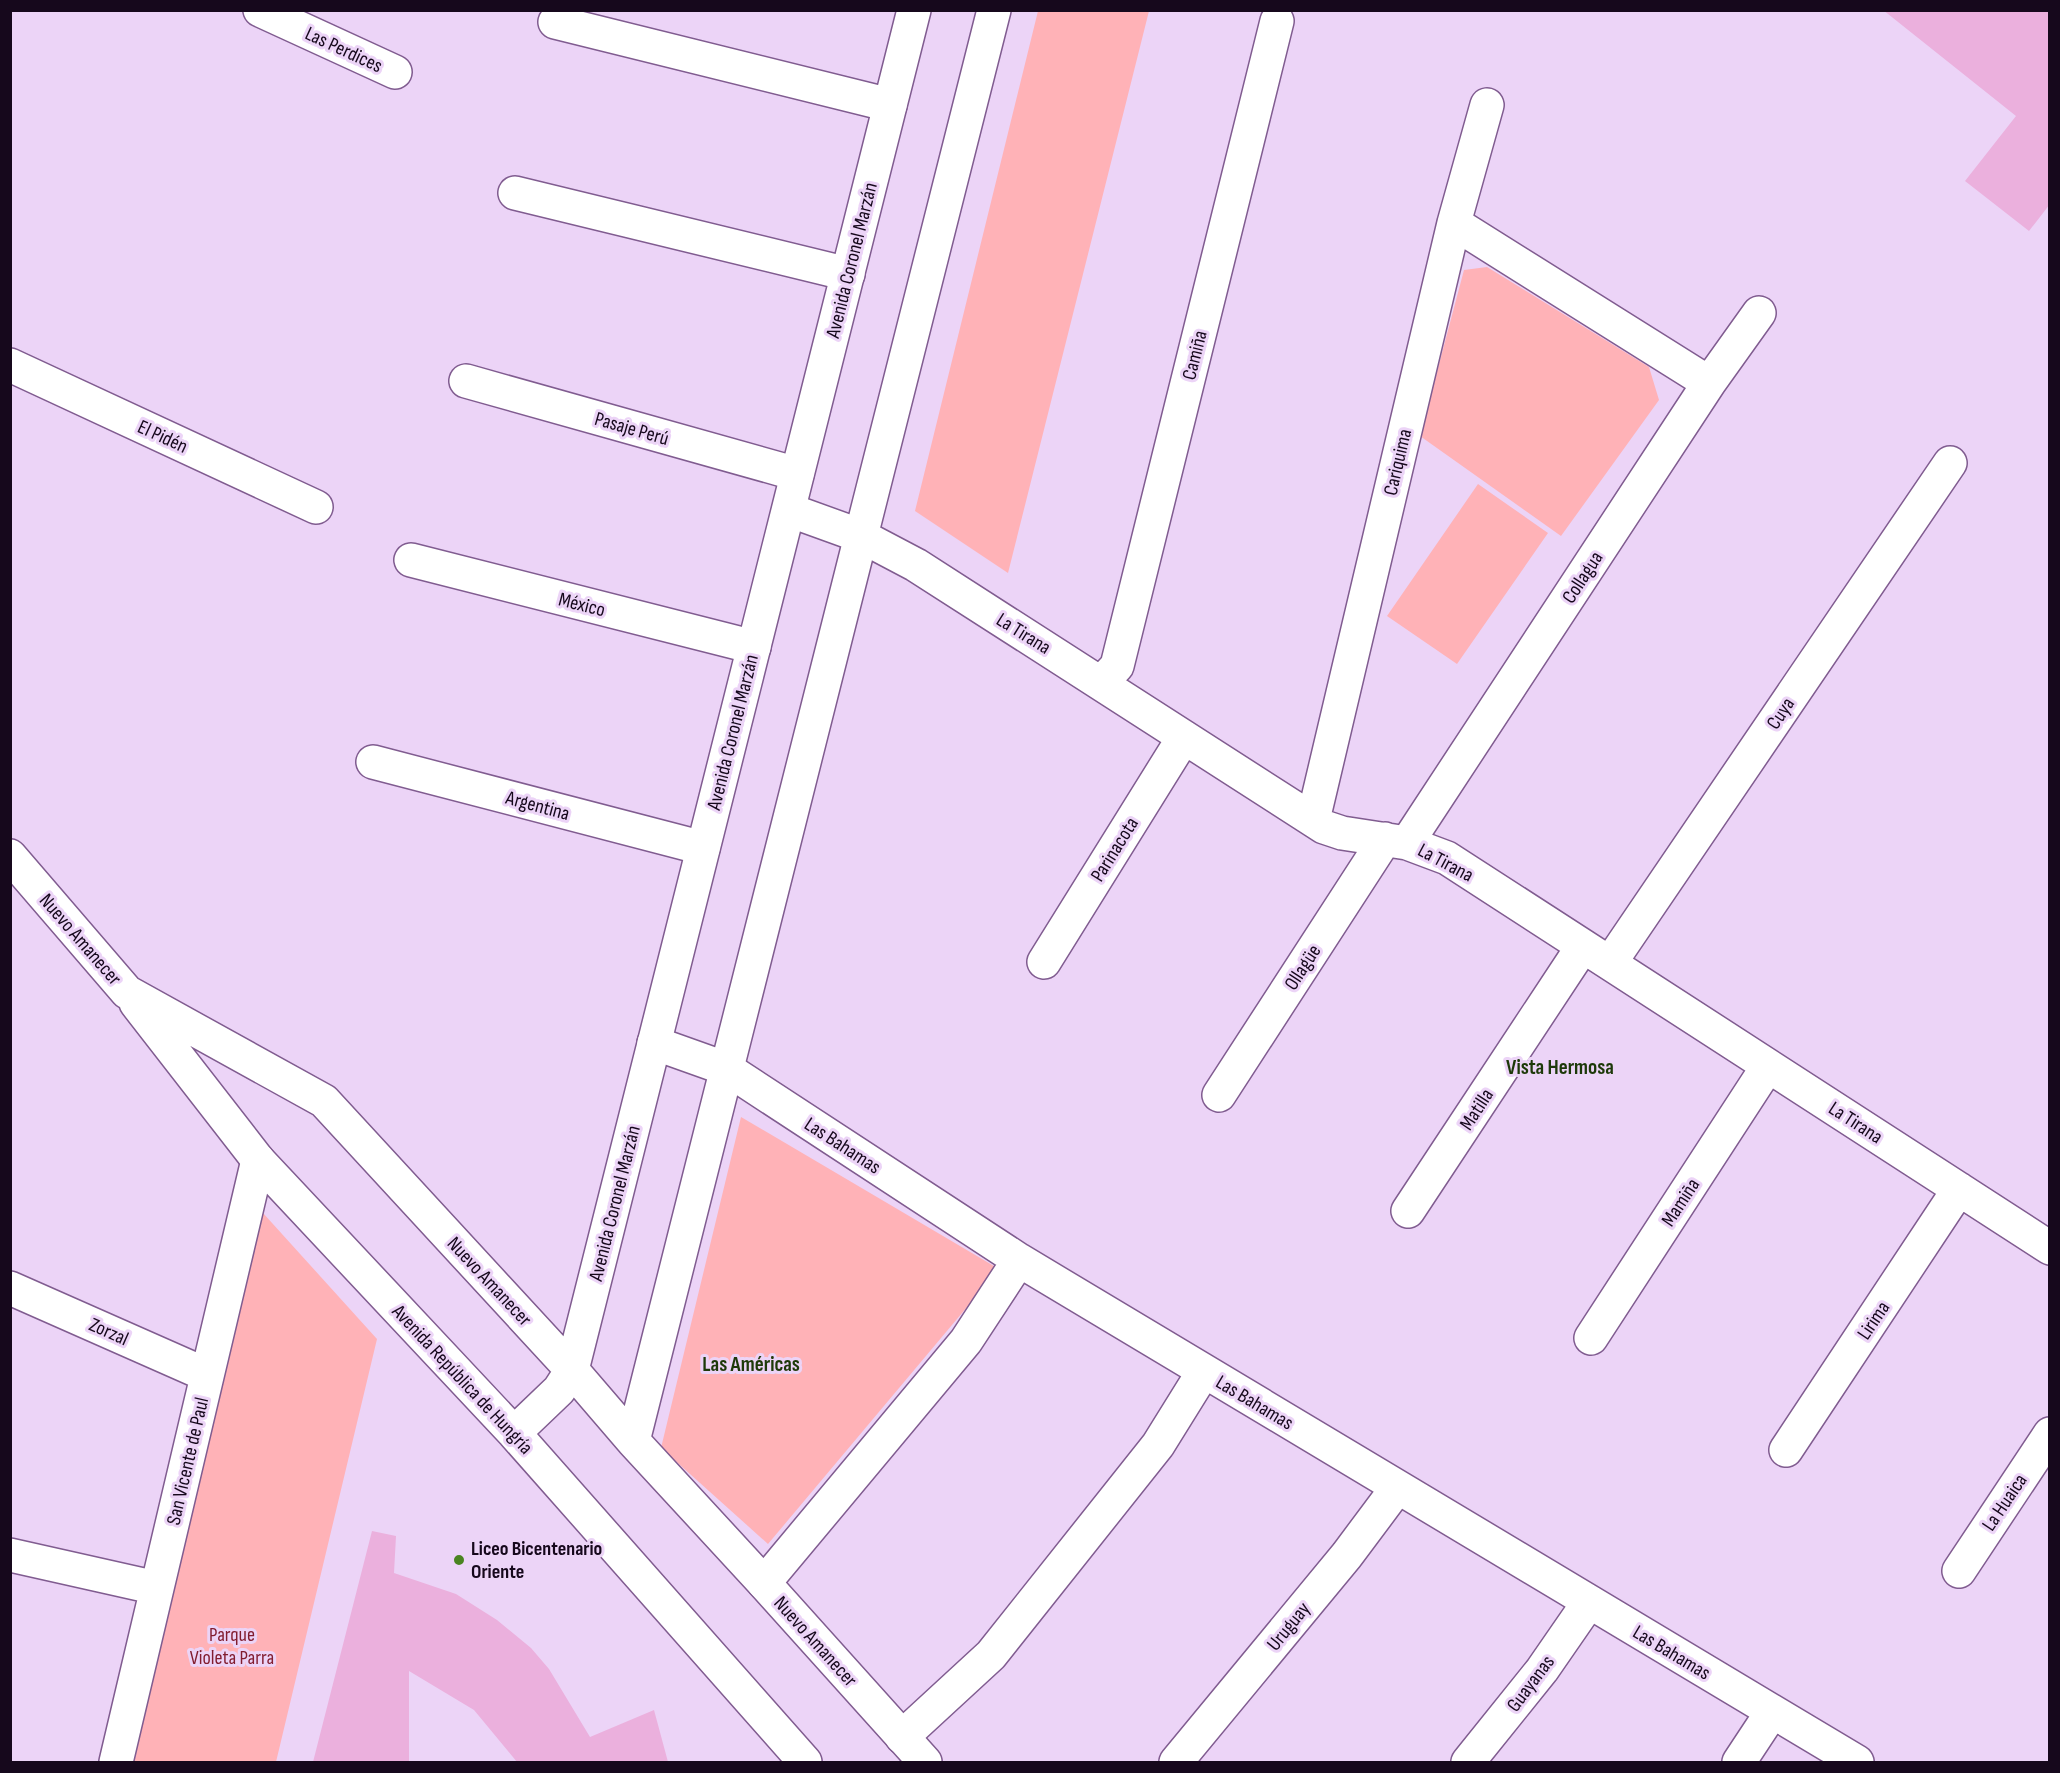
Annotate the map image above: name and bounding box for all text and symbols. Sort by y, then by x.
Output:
street label: Las Perdices [301,22,386,78]
street label: Avenida Coronel Marzán [821,180,883,341]
street label: Camiña [1177,328,1213,382]
street label: Pasaje Perú [592,407,672,451]
street label: El Pidén [134,415,191,459]
street label: Cariquima [1379,427,1417,498]
street label: Collagua [1557,547,1608,608]
street label: México [556,588,608,622]
street label: La Tirana [992,608,1055,660]
street label: Avenida Coronel Marzán [702,652,764,813]
street label: Cuya [1762,693,1800,734]
street label: Argentina [502,786,572,826]
street label: Parinacota [1086,813,1144,886]
street label: La Tirana [1414,838,1477,887]
street label: Nuevo Amanecer [34,889,127,990]
street label: Ollagüe [1279,940,1326,995]
district label: Vista Hermosa [1506,1055,1614,1080]
street label: Matilla [1455,1084,1499,1135]
street label: La Tirana [1824,1097,1887,1149]
street label: Las Bahamas [800,1112,885,1179]
street label: Avenida Coronel Marzán [584,1123,646,1284]
street label: Mamiña [1657,1174,1705,1231]
street label: Nuevo Amanecer [442,1232,537,1331]
street label: Lirima [1852,1297,1895,1344]
street label: Avenida República de Hungría [386,1299,538,1459]
street label: Zorzal [85,1313,132,1351]
district label: Las Américas [702,1352,800,1377]
street label: Las Bahamas [1211,1370,1298,1435]
street label: San Vicente de Paul [162,1395,214,1527]
street label: La Huaica [1977,1469,2033,1536]
place label: Liceo Bicentenario Oriente [471,1537,602,1584]
marker: Liceo Bicentenario Oriente [452,1553,466,1567]
street label: Nuevo Amanecer [768,1592,862,1692]
street label: Uruguay [1262,1597,1316,1656]
street label: Las Bahamas [1628,1620,1715,1685]
park label: Parque Violeta Parra [190,1623,274,1670]
street label: Guayanas [1502,1651,1560,1717]

